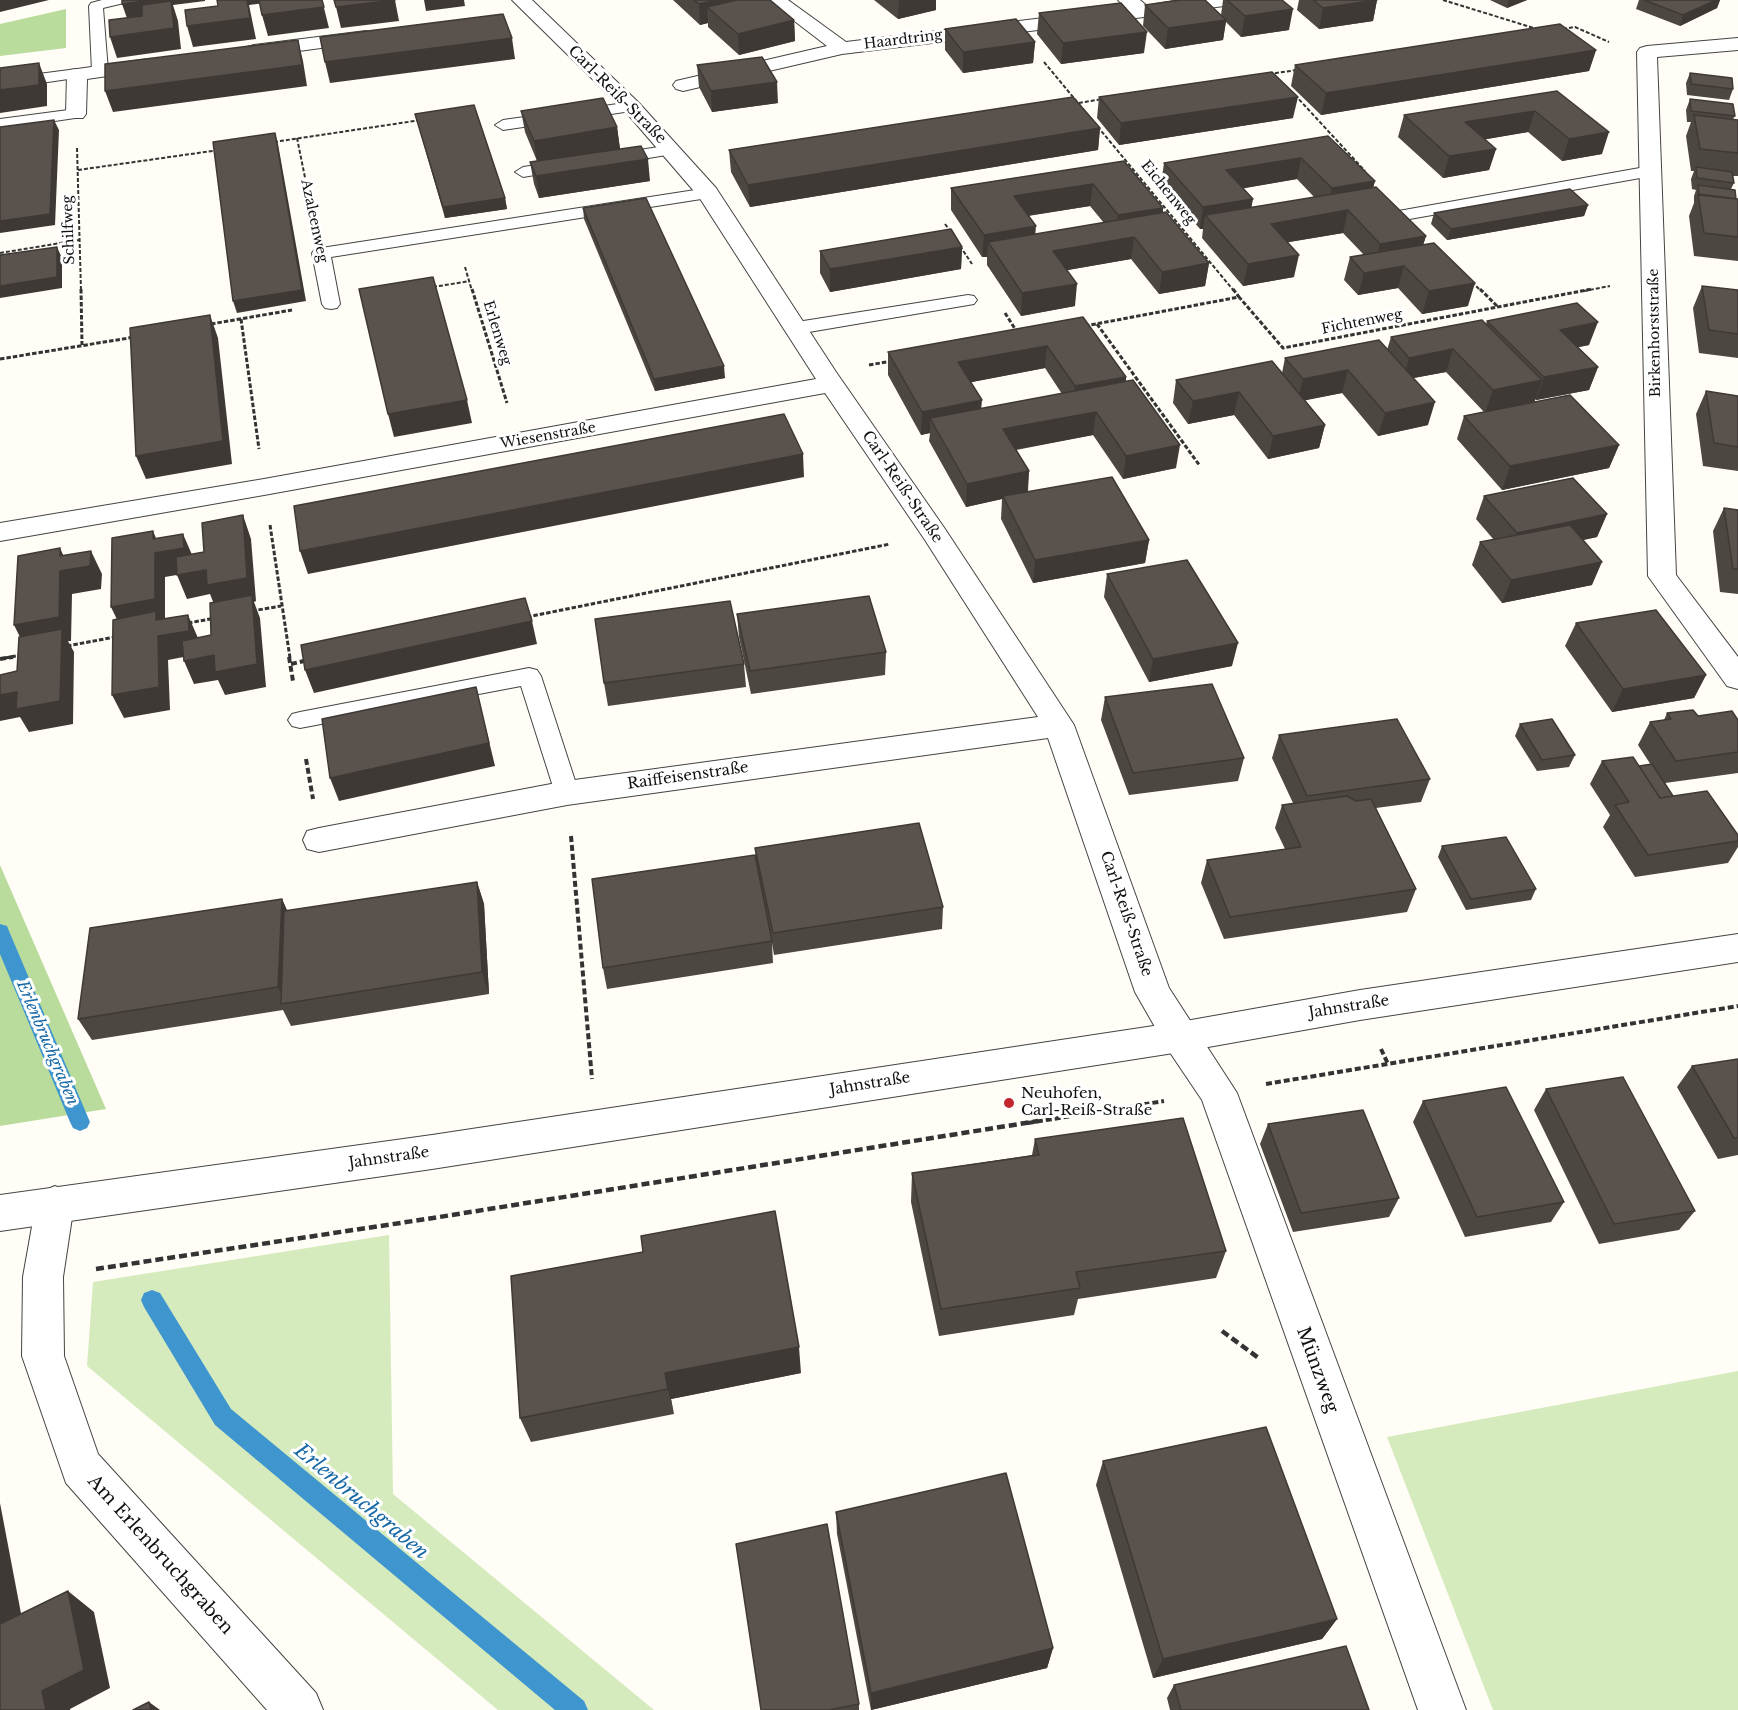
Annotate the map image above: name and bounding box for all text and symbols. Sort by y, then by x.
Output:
street label: Haardtring [863,27,943,53]
street label: Carl-Reiß-Straße [564,42,670,148]
street label: Eichenweg [1137,158,1199,228]
street label: Azaleenweg [297,178,331,264]
street label: Schilfweg [59,195,79,265]
street label: Birkenhorststraße [1645,268,1665,398]
street label: Erlenweg [479,299,515,367]
street label: Fichtenweg [1320,306,1404,338]
street label: Wiesenstraße [499,419,597,453]
street label: Carl-Reiß-Straße [858,428,946,546]
street label: Raiffeisenstraße [626,759,750,793]
street label: Carl-Reiß-Straße [1096,849,1156,979]
water label: Erlenbruchgraben [12,978,82,1108]
street label: Jahnstraße [1308,992,1390,1022]
street label: Jahnstraße [829,1069,911,1099]
place label: Neuhofen, Carl-Reiß-Straße [1021,1085,1152,1120]
marker: Neuhofen, Carl-Reiß-Straße [1002,1096,1016,1110]
street label: Jahnstraße [348,1143,430,1173]
street label: Münzweg [1291,1324,1343,1416]
water label: Erlenbruchgraben [289,1439,433,1565]
street label: Am Erlenbruchgraben [83,1471,237,1639]

